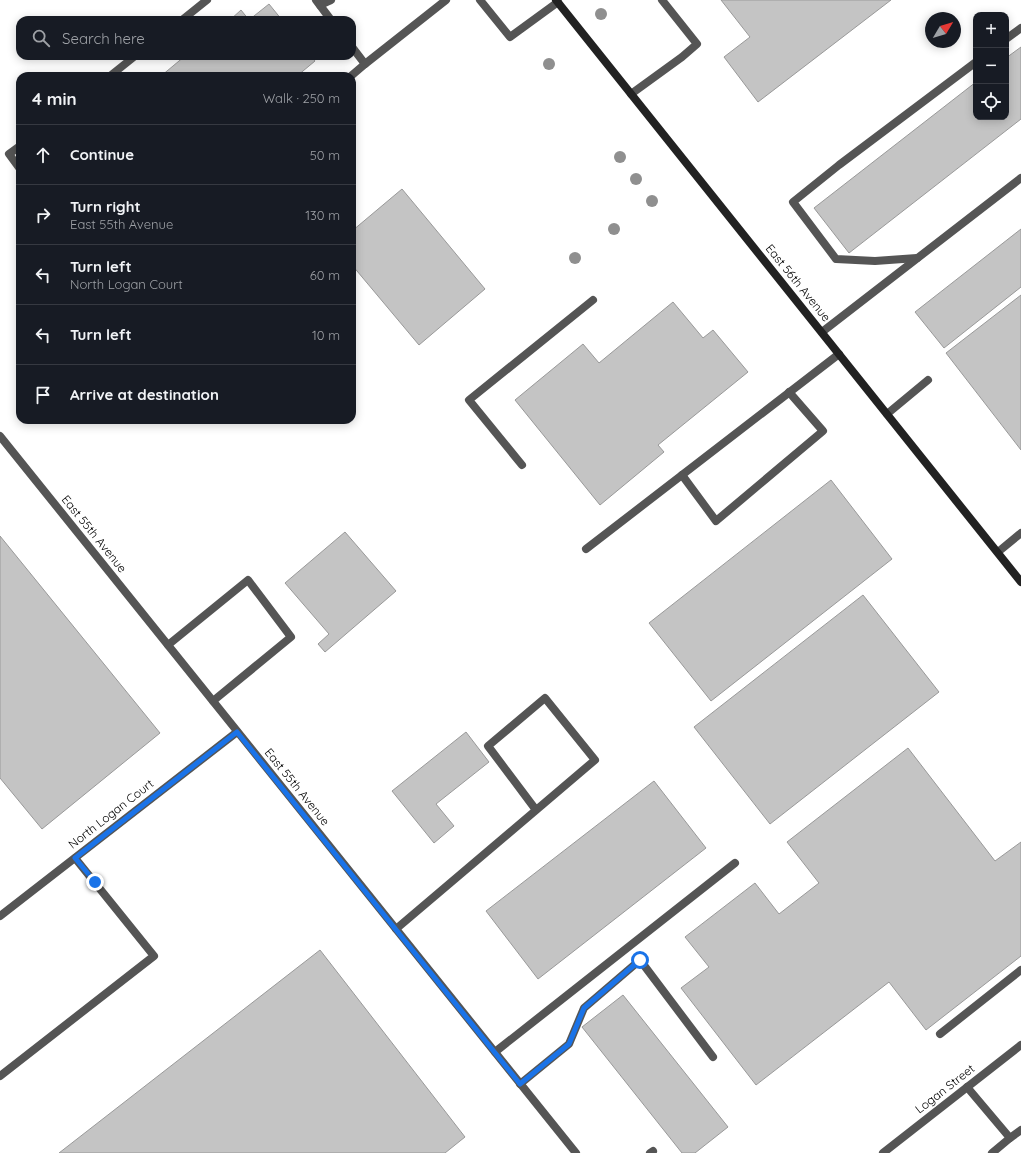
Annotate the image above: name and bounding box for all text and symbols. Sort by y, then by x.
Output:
north arrow [925,12,961,48]
map controls [973,12,1009,120]
button: + [973,12,1009,48]
search box [16,16,356,60]
icon: search [30,27,52,49]
text: Search here [62,29,145,48]
button: − [973,48,1009,84]
button: locate [973,84,1009,120]
text: 4 min [32,88,77,109]
text: Walk · 250 m [263,90,340,106]
icon: ahead [32,144,54,166]
text: Continue [70,145,134,164]
text: 50 m [310,147,340,163]
text: Turn right [70,197,141,216]
icon: right [32,204,54,226]
text: 130 m [305,207,340,223]
text: East 55th Avenue [70,216,173,232]
street label: East 56th Avenue [763,241,834,325]
text: Turn left [70,257,132,276]
icon: left [32,264,54,286]
text: 60 m [310,267,340,283]
text: North Logan Court [70,276,183,292]
icon: left [32,324,54,346]
text: Turn left [70,325,132,344]
text: 10 m [312,327,340,343]
icon: arrive [32,384,54,406]
text: Arrive at destination [70,385,219,404]
street label: East 55th Avenue [59,492,130,576]
street label: East 55th Avenue [262,745,333,829]
street label: North Logan Court [65,776,156,852]
route end [86,873,104,891]
route start [631,951,649,969]
street label: Logan Street [912,1061,977,1116]

